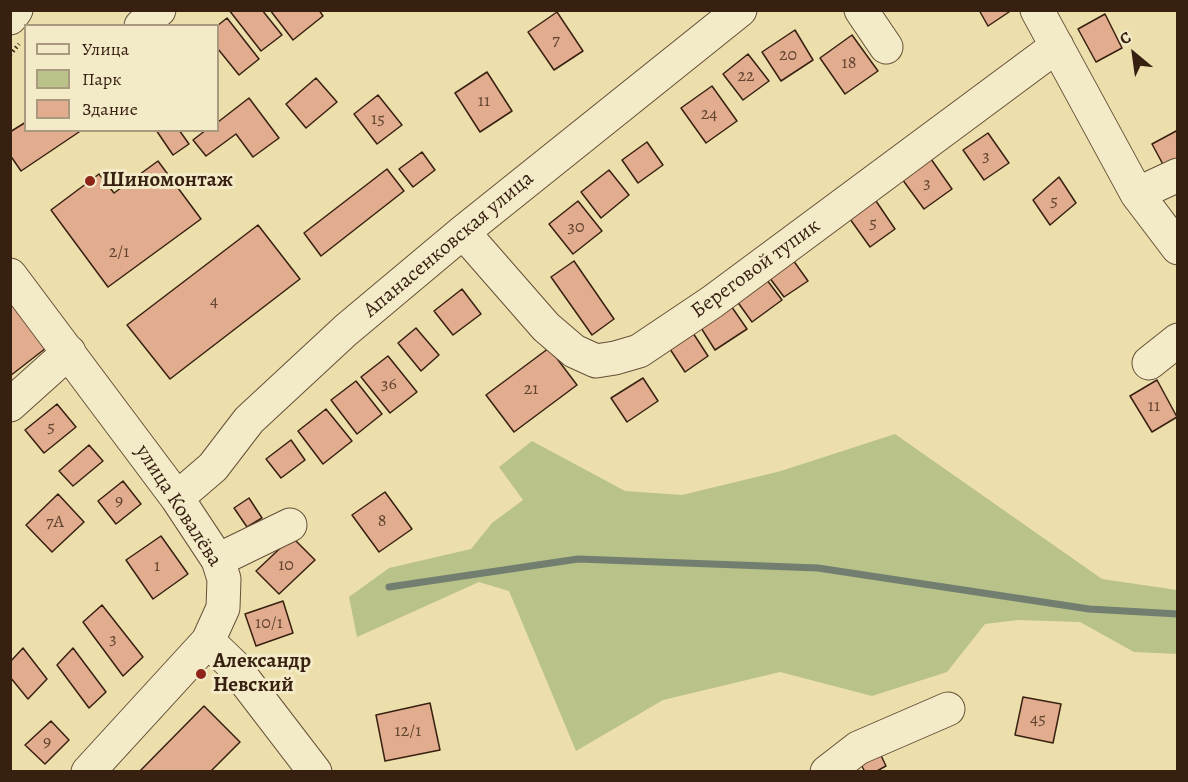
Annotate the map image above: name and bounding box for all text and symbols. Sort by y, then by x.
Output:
legend [24,24,219,132]
north arrow [1104,24,1164,84]
text: С [1116,26,1135,50]
house number: 7 [552,30,560,52]
text: Улица [82,37,129,61]
house number: 20 [779,45,797,67]
house number: 18 [842,53,856,75]
house number: 22 [737,66,755,88]
text: Парк [82,67,122,91]
house number: 11 [478,91,490,113]
text: Здание [82,97,138,121]
house number: 24 [701,104,717,126]
house number: 15 [371,109,385,131]
house number: 3 [982,146,990,168]
street label: Апанасенковская улица [359,167,539,323]
place label: Шиномонтаж [102,168,233,194]
house number: 3 [923,173,931,195]
marker: Шиномонтаж [83,174,97,188]
house number: 5 [1050,191,1058,213]
house number: 5 [869,213,877,235]
street label: Береговой тупик [687,214,825,324]
house number: 30 [567,217,585,239]
house number: 2/1 [109,242,129,264]
house number: 4 [210,291,218,313]
house number: 36 [381,374,397,396]
house number: 21 [524,379,538,401]
house number: 11 [1148,396,1160,418]
house number: 5 [47,417,55,439]
street label: улица Ковалёва [129,440,227,572]
house number: 9 [115,491,123,513]
house number: 8 [378,511,386,533]
house number: 7А [46,512,64,534]
house number: 10 [278,555,294,577]
house number: 1 [154,556,160,578]
house number: 10/1 [255,613,283,635]
house number: 3 [109,629,117,651]
place label: Александр Невский [213,649,311,699]
marker: Александр Невский [194,667,208,681]
house number: 45 [1030,709,1046,731]
house number: 12/1 [395,721,421,743]
house number: 9 [43,732,51,754]

